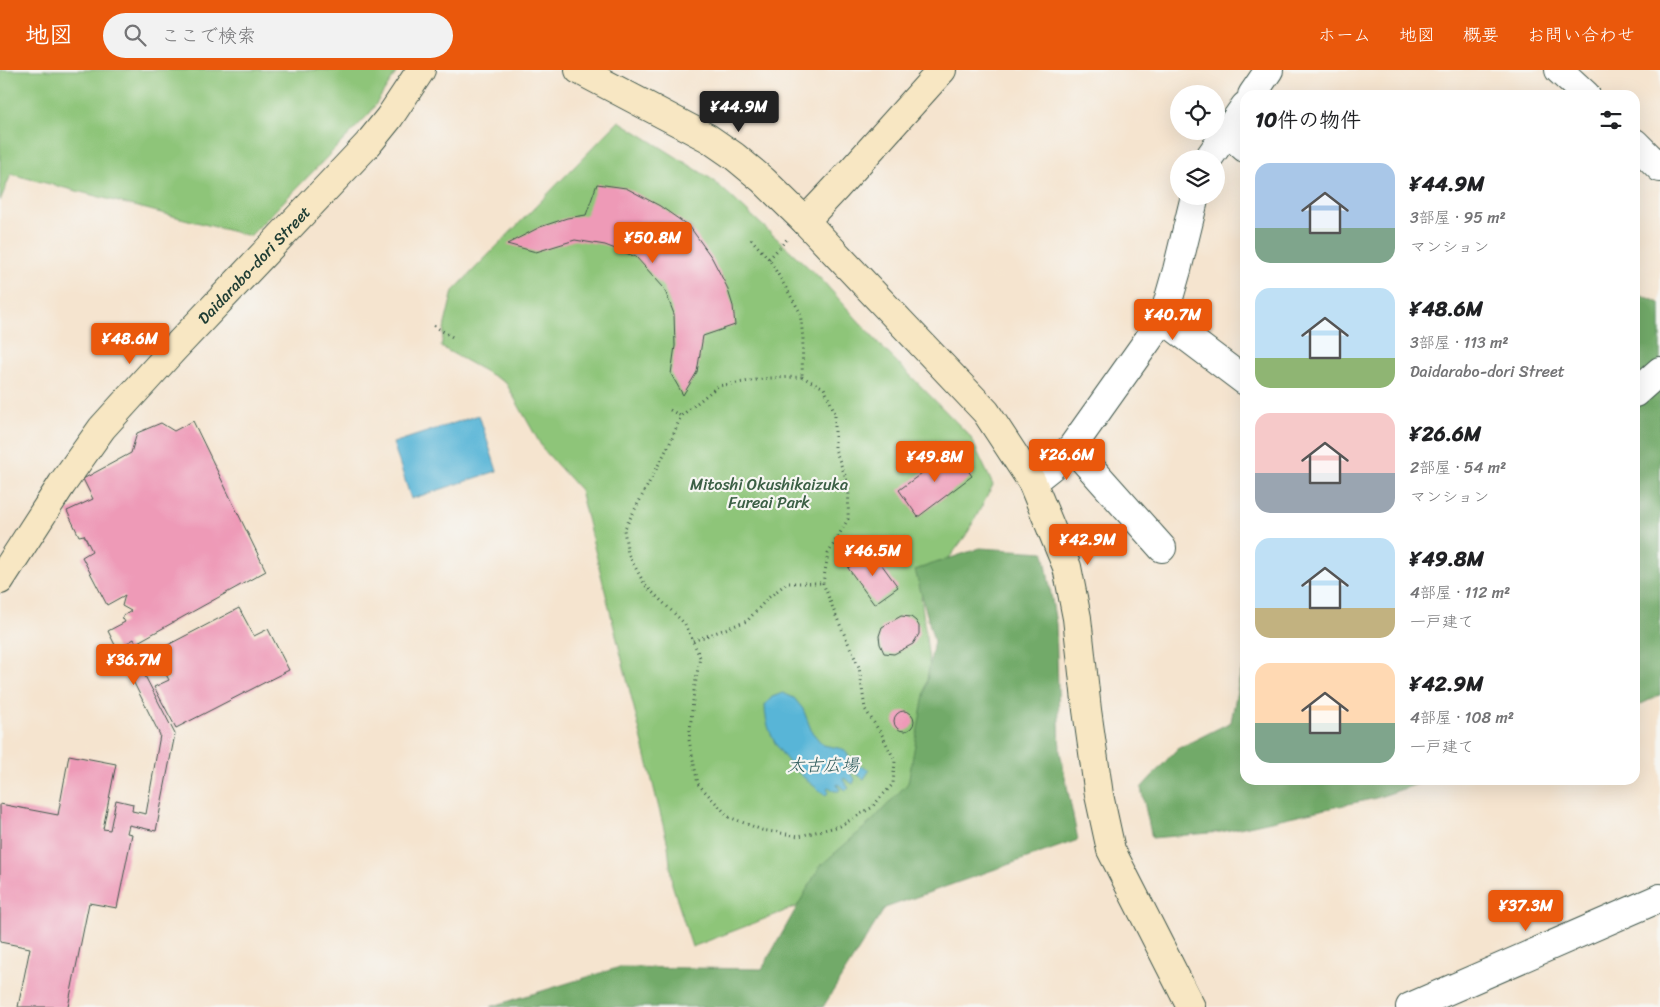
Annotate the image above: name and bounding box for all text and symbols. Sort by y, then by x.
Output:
search box [103,13,453,58]
text: 地図 [25,14,73,56]
text: ここで検索 [161,19,256,52]
text: ホーム [1318,19,1371,51]
text: 地図 [1399,19,1435,51]
text: 概要 [1463,19,1499,51]
text: お問い合わせ [1527,19,1635,51]
icon: search [121,21,149,49]
map controls [1170,85,1225,205]
button: locate [1170,85,1225,140]
pin: ¥44.9M [698,90,780,133]
text: ¥44.9M [711,92,767,121]
text: 10件の物件 [1255,101,1361,139]
icon: filters [1597,106,1625,134]
button: layers [1170,150,1225,205]
text: ¥44.9M [1410,165,1484,203]
icon: home [1295,183,1355,243]
street label: Daidarabo-dori Street [190,199,317,331]
text: 3部屋 · 95 m² [1410,203,1506,232]
pin: ¥50.8M [612,222,694,264]
text: ¥50.8M [625,223,681,252]
text: マンション [1410,232,1489,261]
text: ¥48.6M [1410,290,1483,328]
pin: ¥40.7M [1132,298,1214,341]
text: ¥40.7M [1145,300,1201,329]
icon: home [1295,308,1355,368]
pin: ¥48.6M [89,322,171,365]
text: ¥48.6M [102,324,158,353]
text: 3部屋 · 113 m² [1410,328,1509,357]
text: Daidarabo-dori Street [1410,357,1565,386]
text: ¥26.6M [1410,415,1481,453]
icon: home [1295,433,1355,493]
pin: ¥26.6M [1026,438,1108,481]
pin: ¥49.8M [894,440,976,483]
text: ¥26.6M [1040,440,1094,469]
text: ¥49.8M [907,442,963,471]
text: 2部屋 · 54 m² [1410,453,1506,482]
park label: Mitoshi Okushikaizuka Fureai Park [690,470,848,517]
text: マンション [1410,482,1489,511]
pin: ¥42.9M [1047,524,1129,566]
text: ¥42.9M [1060,525,1116,554]
pin: ¥46.5M [832,534,914,577]
text: ¥46.5M [845,536,901,565]
text: ¥49.8M [1410,540,1484,578]
icon: home [1295,558,1355,618]
text: 4部屋 · 112 m² [1410,578,1510,607]
text: 一戸建て [1410,607,1474,636]
pin: ¥36.7M [93,644,175,686]
text: ¥36.7M [107,645,161,674]
text: ¥42.9M [1410,665,1483,703]
icon: home [1295,683,1355,743]
text: 4部屋 · 108 m² [1410,703,1514,732]
text: 一戸建て [1410,732,1474,761]
water label: 太古広場 [787,749,861,781]
pin: ¥37.3M [1485,890,1567,932]
text: ¥37.3M [1499,891,1553,920]

